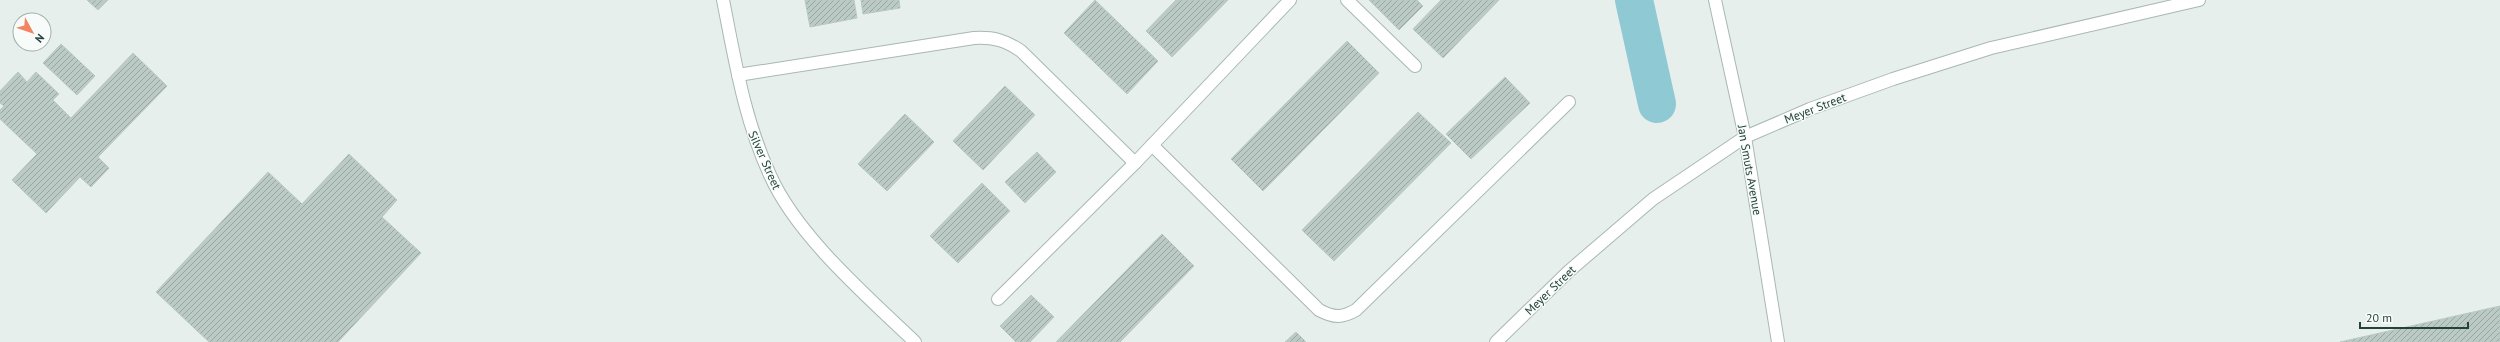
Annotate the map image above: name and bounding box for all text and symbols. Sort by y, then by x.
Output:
north arrow [12,12,52,52]
text: N [32,31,47,46]
street label: Meyer Street [1782,89,1848,127]
street label: Jan Smuts Avenue [1735,123,1765,216]
street label: Silver Street [745,128,785,192]
street label: Meyer Street [1521,262,1579,318]
scale bar [2360,304,2468,330]
text: 20 m [2366,310,2392,325]

